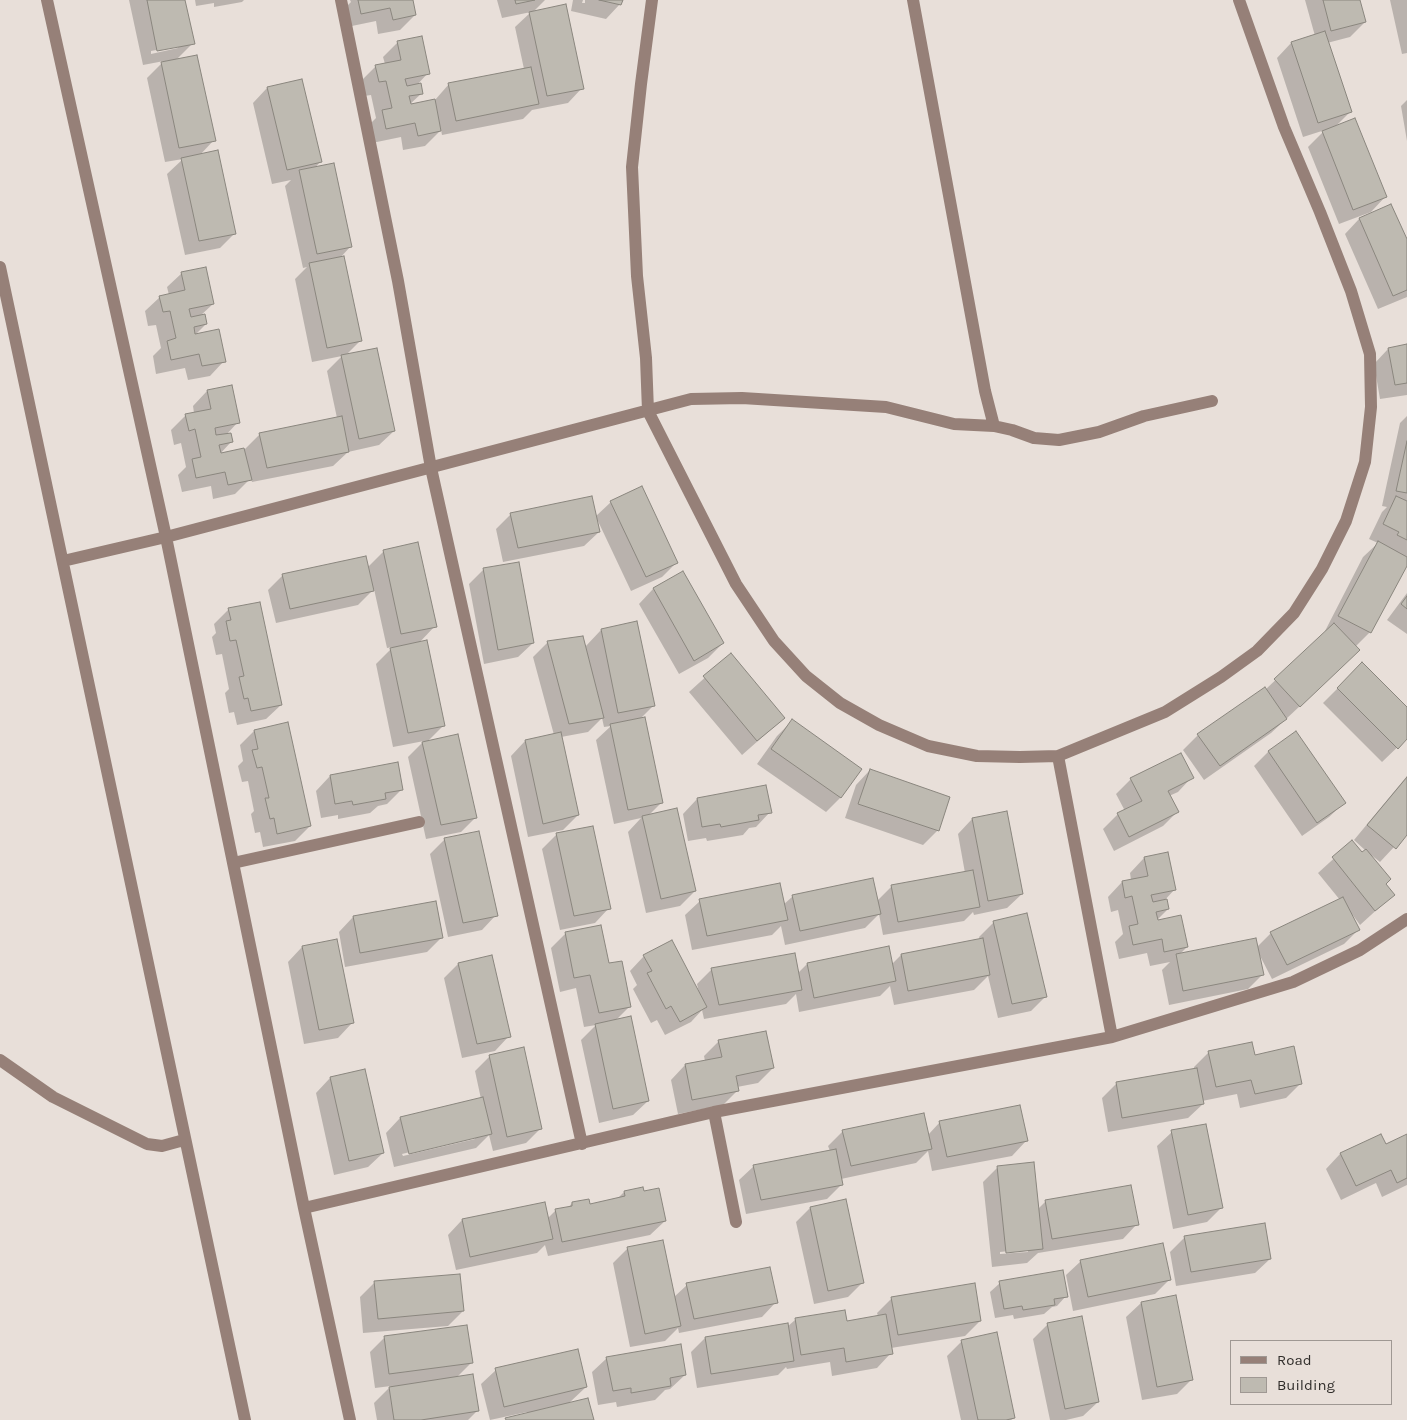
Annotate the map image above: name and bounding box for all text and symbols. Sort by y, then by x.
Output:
legend [1230,1340,1392,1405]
text: Road [1277,1351,1312,1369]
text: Building [1277,1376,1335,1394]

